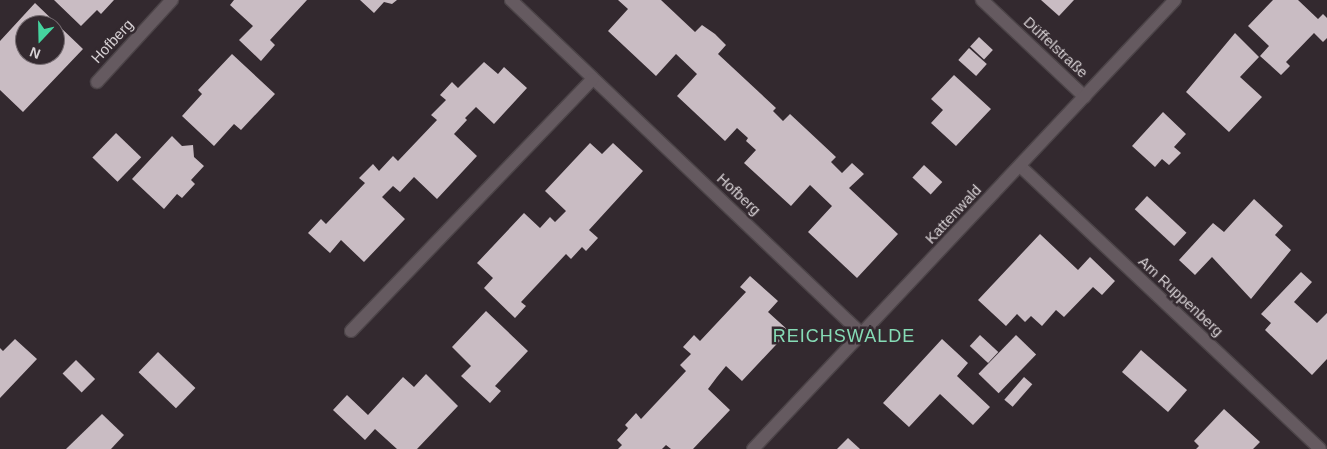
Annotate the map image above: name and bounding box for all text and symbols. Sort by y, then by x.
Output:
street label: Düffelstraße [1020,13,1092,81]
north arrow [15,15,65,65]
street label: Hofberg [87,15,137,67]
text: N [27,44,43,62]
street label: Hofberg [713,169,765,219]
street label: Kattenwald [921,181,985,247]
street label: Am Ruppenberg [1135,252,1227,340]
district label: REICHSWALDE [771,325,917,347]

